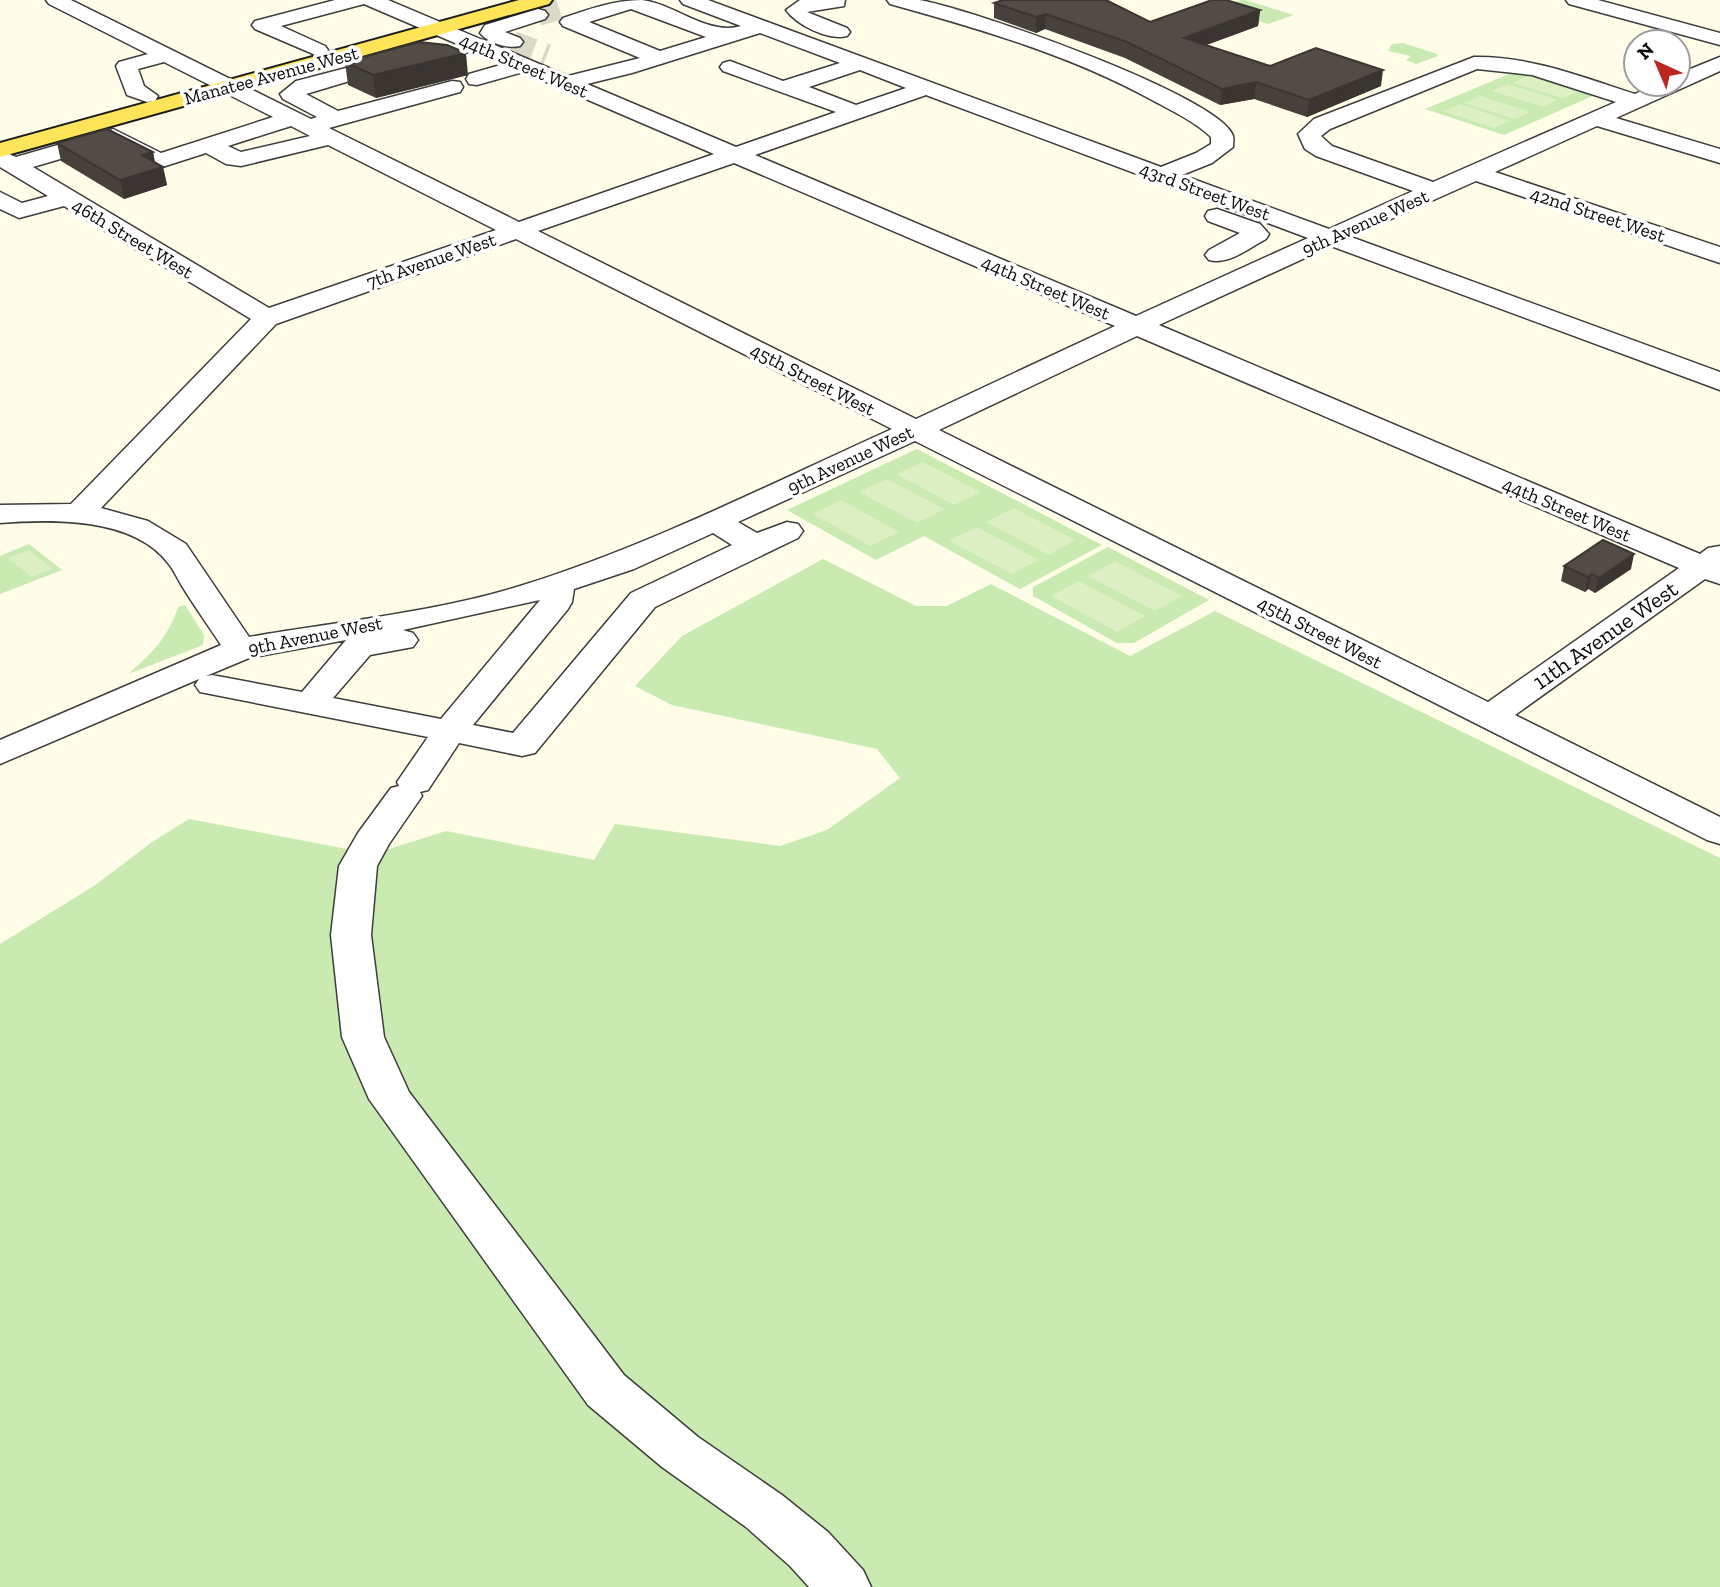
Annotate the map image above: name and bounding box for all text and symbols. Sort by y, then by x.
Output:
street label: 44th Street West [456,28,591,103]
north arrow [1622,28,1692,98]
text: N [1632,38,1659,64]
street label: Manatee Avenue West [181,41,361,110]
street label: 43rd Street West [1136,157,1273,226]
street label: 42nd Street West [1527,182,1668,247]
street label: 9th Avenue West [1298,184,1432,261]
street label: 46th Street West [68,193,197,284]
street label: 7th Avenue West [363,228,499,293]
street label: 44th Street West [978,250,1113,325]
street label: 45th Street West [747,338,879,421]
street label: 9th Avenue West [784,420,917,499]
street label: 44th Street West [1499,472,1634,547]
street label: 11th Avenue West [1527,574,1683,695]
street label: 45th Street West [1254,591,1386,674]
street label: 9th Avenue West [246,611,384,660]

